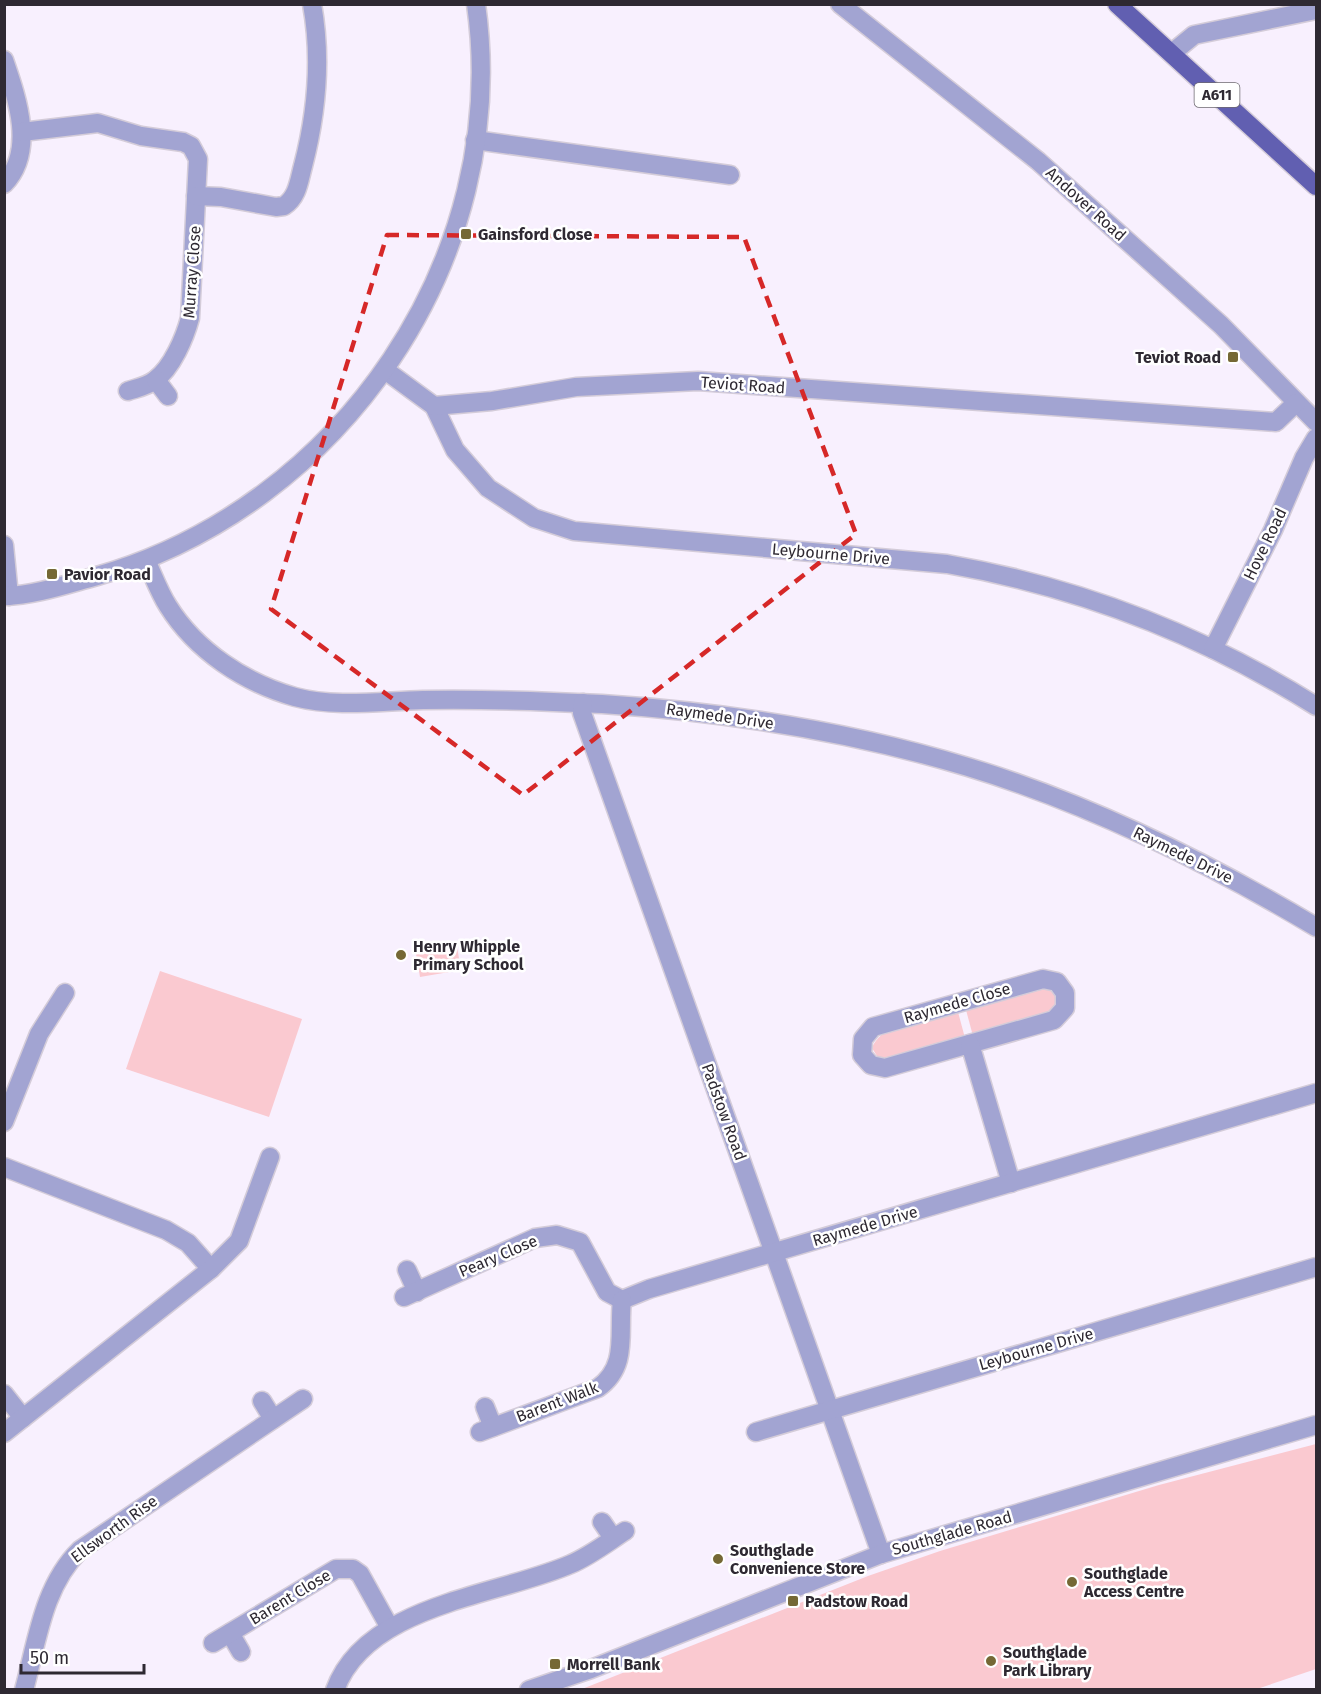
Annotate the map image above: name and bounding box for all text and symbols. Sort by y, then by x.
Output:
road number: A611 [1194,83,1240,107]
street label: Andover Road [1042,163,1130,245]
street label: Murray Close [179,225,205,319]
place label: Gainsford Close [478,225,593,244]
marker: Gainsford Close [459,227,473,241]
place label: Teviot Road [1135,348,1221,367]
marker: Teviot Road [1226,350,1240,364]
street label: Teviot Road [700,373,786,397]
street label: Hove Road [1239,505,1291,583]
street label: Leybourne Drive [771,539,891,569]
place label: Pavior Road [64,565,151,584]
marker: Pavior Road [45,567,59,581]
street label: Raymede Drive [665,699,775,733]
street label: Raymede Drive [1130,823,1236,887]
place label: Henry Whipple Primary School [413,937,524,974]
marker: Henry Whipple Primary School [394,948,408,962]
street label: Raymede Close [902,979,1012,1027]
street label: Padstow Road [698,1061,750,1163]
street label: Raymede Drive [810,1202,920,1250]
street label: Peary Close [456,1231,540,1281]
street label: Leybourne Drive [977,1324,1095,1374]
street label: Barent Walk [513,1377,601,1426]
street label: Ellsworth Rise [67,1491,161,1567]
street label: Southglade Road [890,1507,1014,1559]
place label: Southglade Convenience Store [730,1541,865,1578]
marker: Southglade Convenience Store [711,1552,725,1566]
place label: Southglade Access Centre [1083,1564,1184,1601]
street label: Barent Close [246,1565,334,1629]
marker: Southglade Access Centre [1065,1575,1079,1589]
place label: Padstow Road [805,1592,908,1611]
marker: Padstow Road [786,1594,800,1608]
scale bar [21,1637,144,1675]
place label: Southglade Park Library [1003,1643,1092,1680]
text: 50 m [30,1647,69,1669]
marker: Southglade Park Library [984,1654,998,1668]
place label: Morrell Bank [567,1655,660,1674]
marker: Morrell Bank [548,1657,562,1671]

